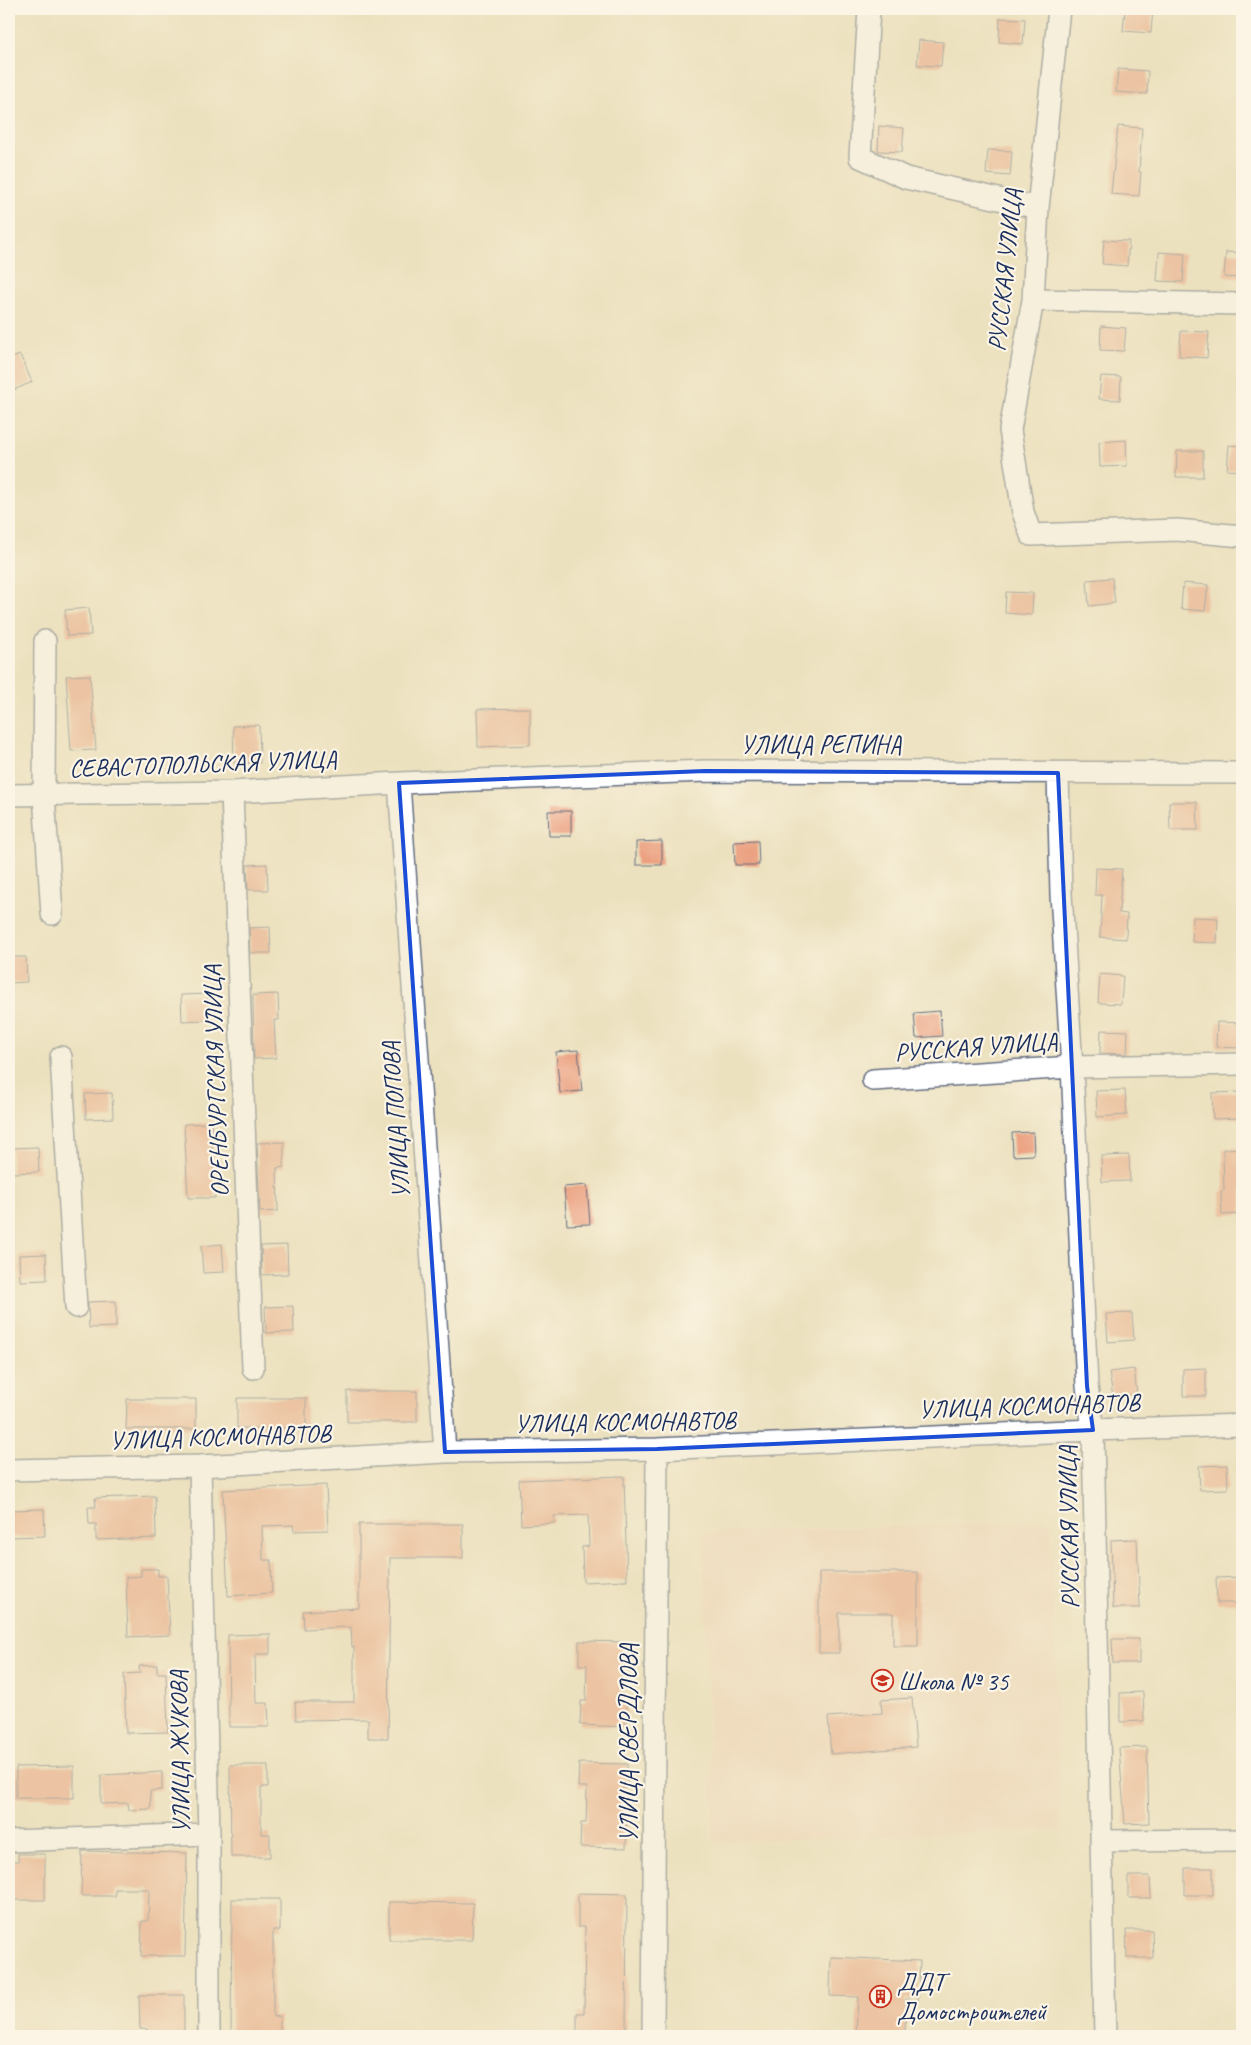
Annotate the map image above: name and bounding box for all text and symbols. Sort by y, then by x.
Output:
street label: РУССКАЯ УЛИЦА [981,187,1029,353]
street label: УЛИЦА РЕПИНА [741,729,902,761]
street label: СЕВАСТОПОЛЬСКАЯ УЛИЦА [69,743,338,785]
street label: ОРЕНБУРГСКАЯ УЛИЦА [196,964,236,1198]
street label: РУССКАЯ УЛИЦА [894,1025,1059,1069]
street label: УЛИЦА ПОПОВА [375,1040,417,1200]
street label: УЛИЦА КОСМОНАВТОВ [918,1386,1142,1426]
street label: УЛИЦА КОСМОНАВТОВ [514,1404,738,1440]
street label: УЛИЦА КОСМОНАВТОВ [109,1417,333,1457]
street label: РУССКАЯ УЛИЦА [1052,1445,1086,1609]
street label: УЛИЦА СВЕРДЛОВА [613,1643,645,1843]
place label: Школа № 35 [898,1666,1010,1698]
street label: УЛИЦА ЖУКОВА [163,1669,197,1834]
school or university icon: Школа № 35 [870,1669,894,1693]
place label: ДДТ Домостроителей [897,1967,1048,2028]
building icon: ДДТ Домостроителей [869,1984,893,2008]

